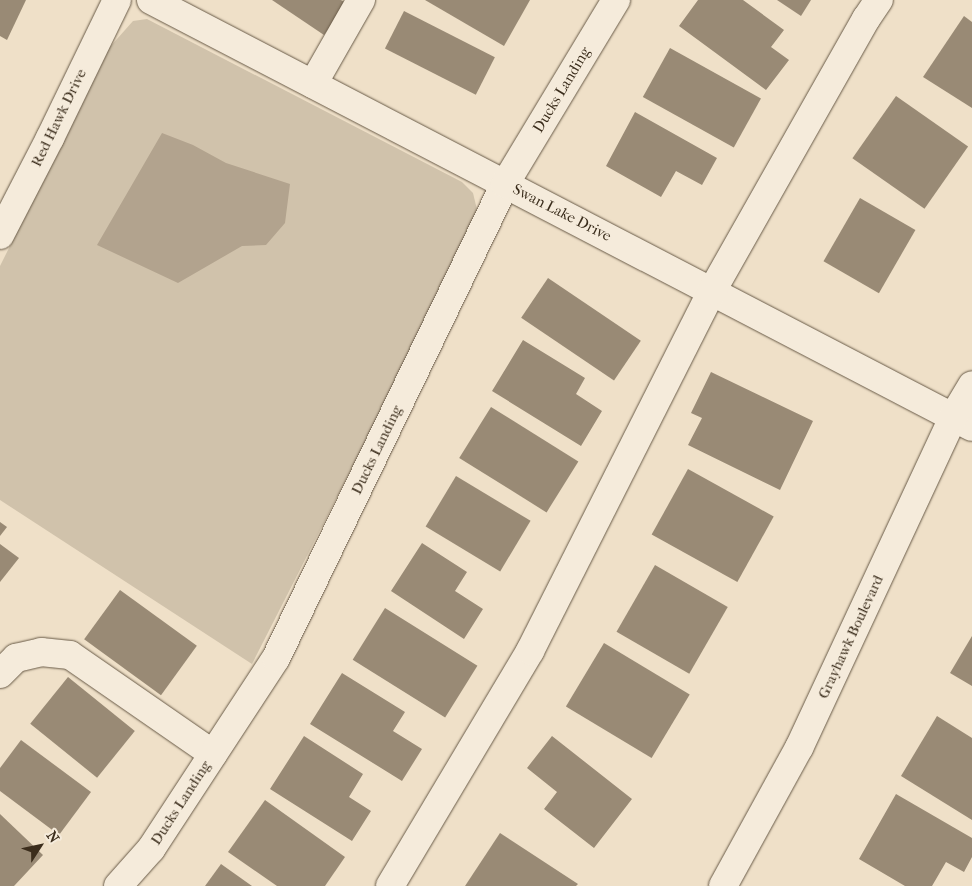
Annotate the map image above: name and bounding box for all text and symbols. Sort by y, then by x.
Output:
street label: Ducks Landing [529,44,595,136]
street label: Red Hawk Drive [28,66,90,170]
street label: Swan Lake Drive [510,180,614,246]
street label: Ducks Landing [348,403,406,497]
street label: Grayhawk Boulevard [814,572,888,702]
street label: Ducks Landing [147,757,215,849]
north arrow [15,821,65,871]
text: N [43,828,63,846]

